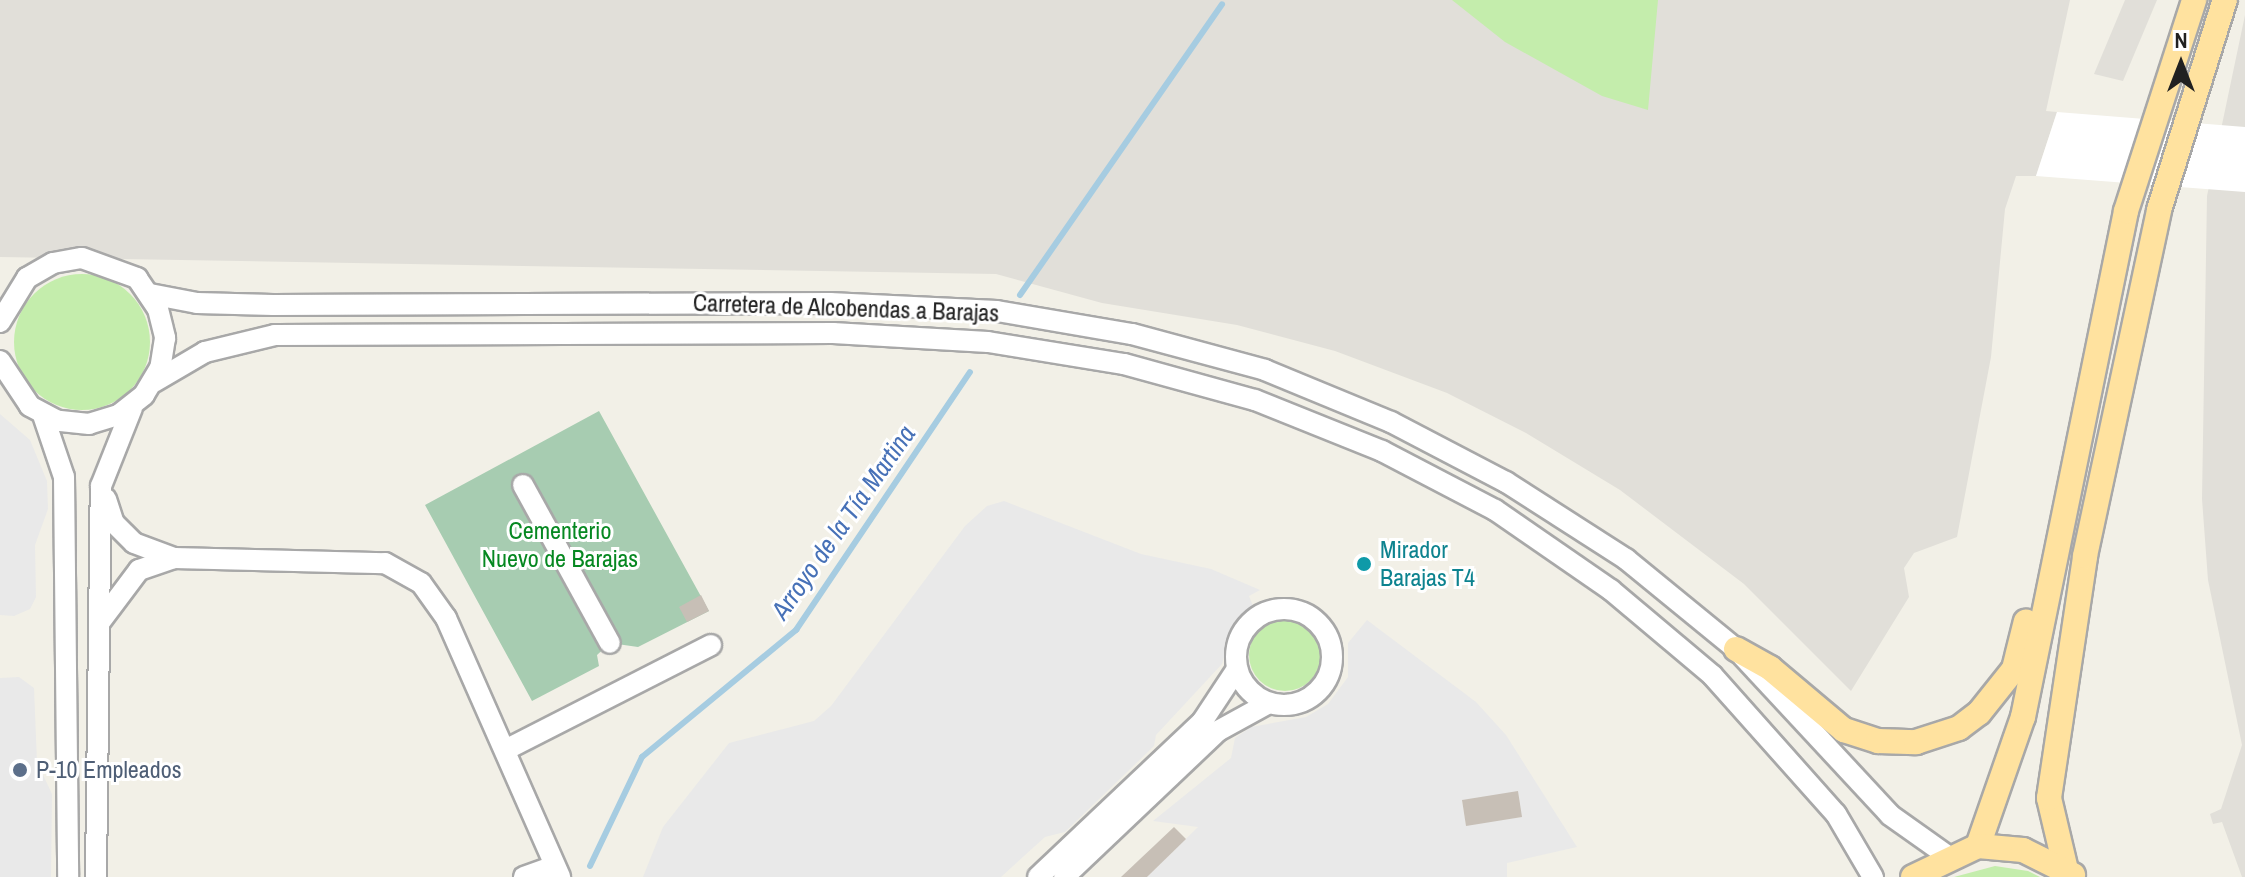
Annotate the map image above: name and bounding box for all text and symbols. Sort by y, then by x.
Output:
north arrow [2141,24,2221,104]
text: N [2174,25,2188,55]
street label: Carretera de Alcobendas a Barajas [692,288,1000,328]
water label: Arroyo de la Tía Martina [764,419,922,625]
park label: Cementerio Nuevo de Barajas [482,517,638,573]
place label: Mirador Barajas T4 [1380,536,1475,592]
marker: Mirador Barajas T4 [1355,555,1373,573]
place label: P-10 Empleados [36,756,181,784]
marker: P-10 Empleados [11,761,29,779]

